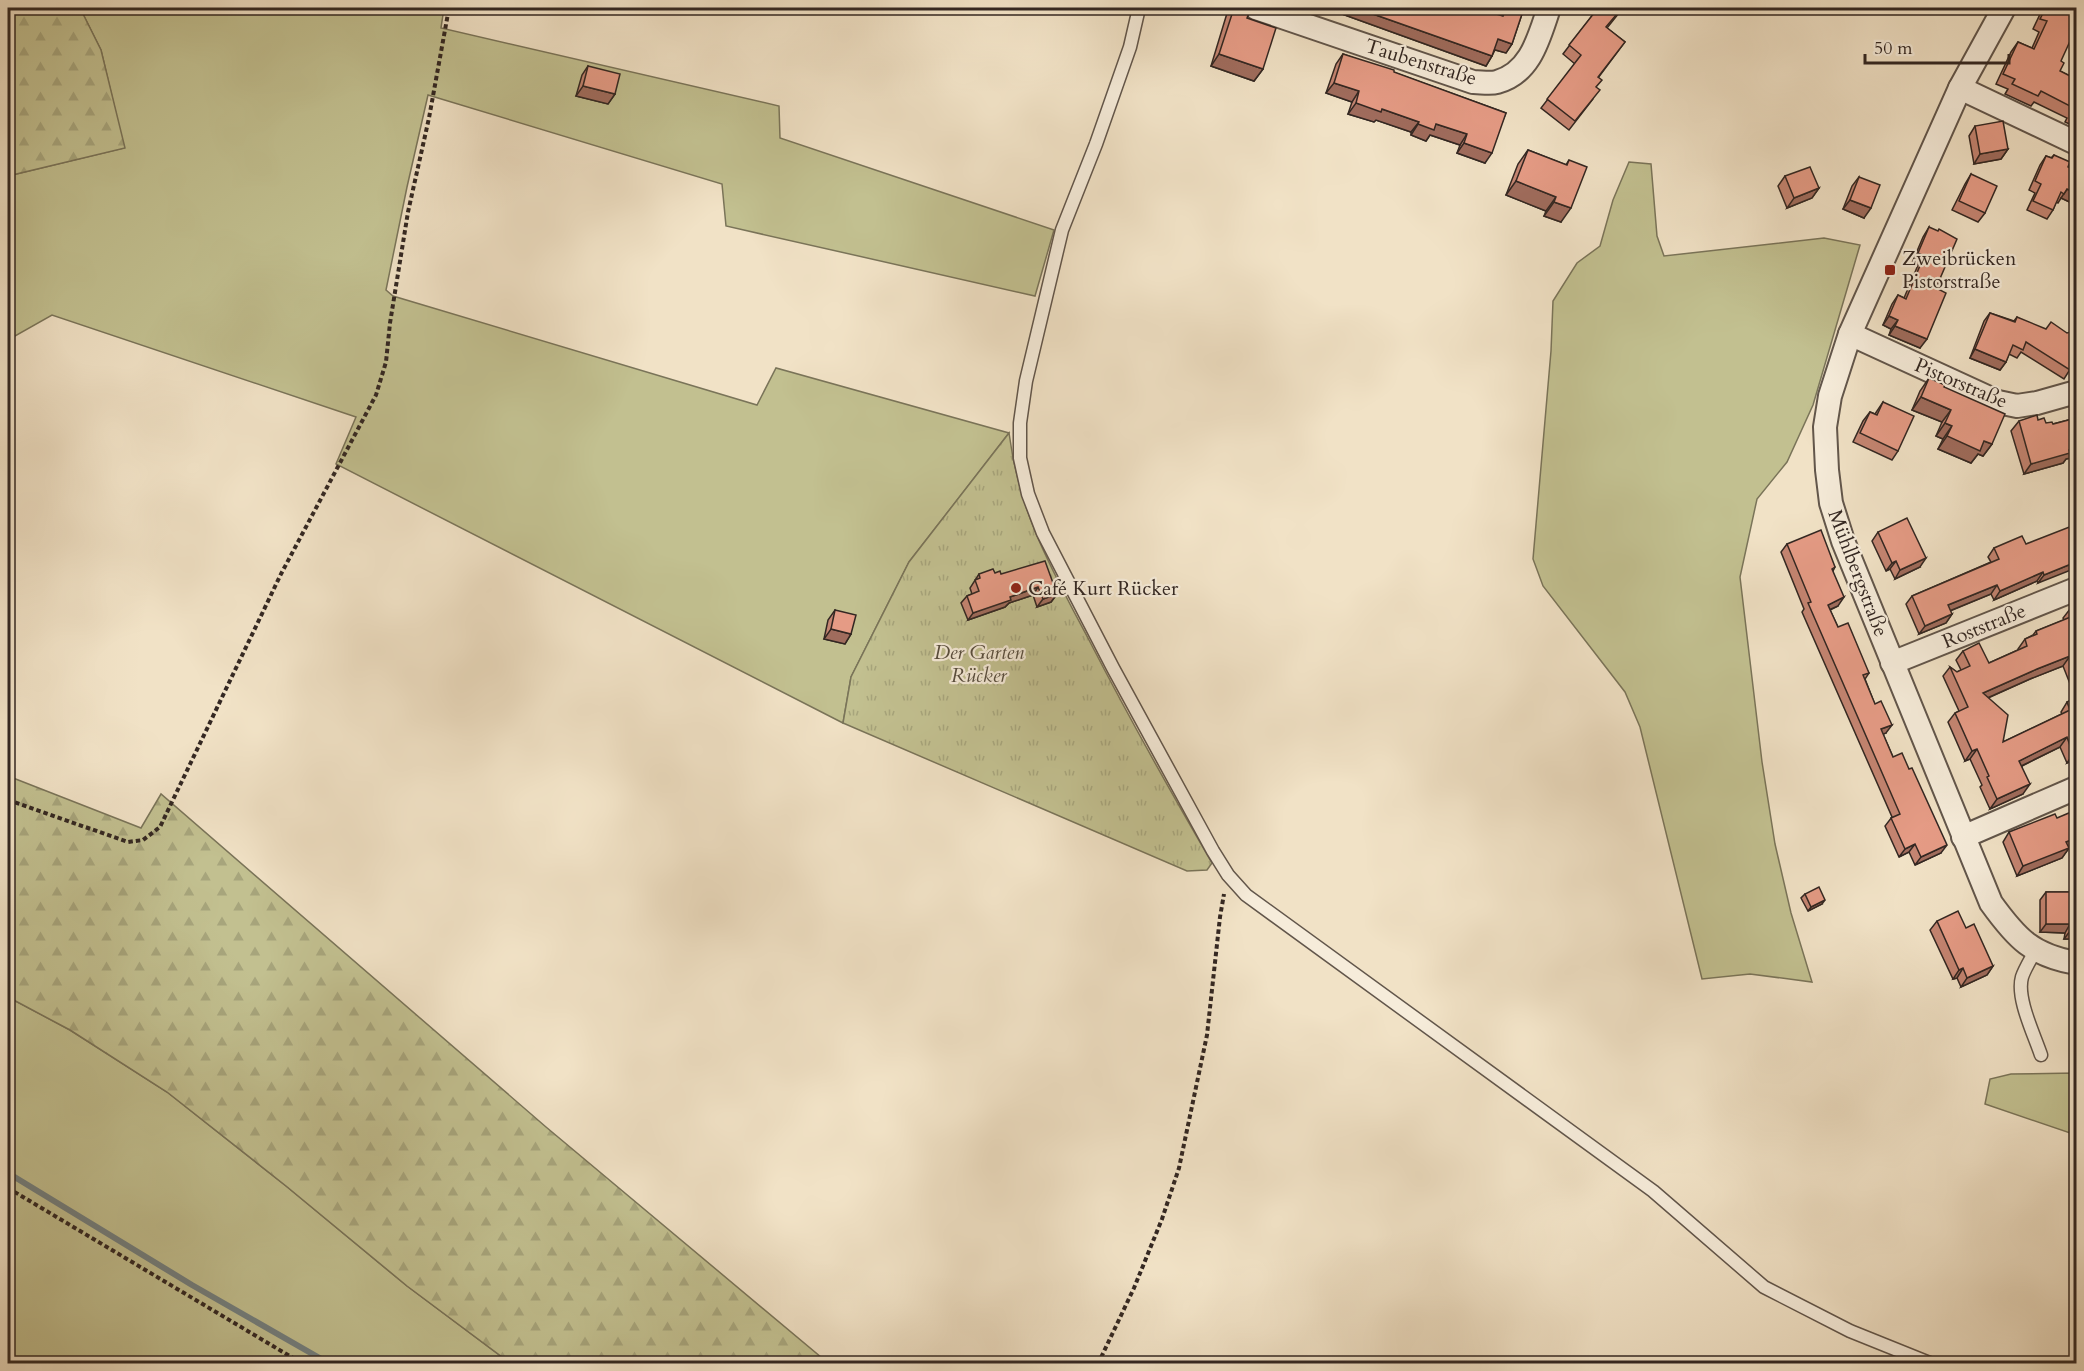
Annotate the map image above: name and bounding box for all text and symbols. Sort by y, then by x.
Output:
scale bar [1865,27,2009,65]
street label: Taubenstraße [1362,32,1480,92]
text: 50 m [1874,36,1913,61]
place label: Zweibrücken Pistorstraße [1902,245,2017,295]
marker: Zweibrücken Pistorstraße [1883,263,1897,277]
street label: Pistorstraße [1910,351,2012,415]
street label: Mühlbergstraße [1821,506,1895,640]
place label: Café Kurt Rücker [1028,575,1179,602]
marker: Café Kurt Rücker [1009,581,1023,595]
street label: Roststraße [1938,597,2030,655]
park label: Der Garten Rücker [934,639,1024,689]

